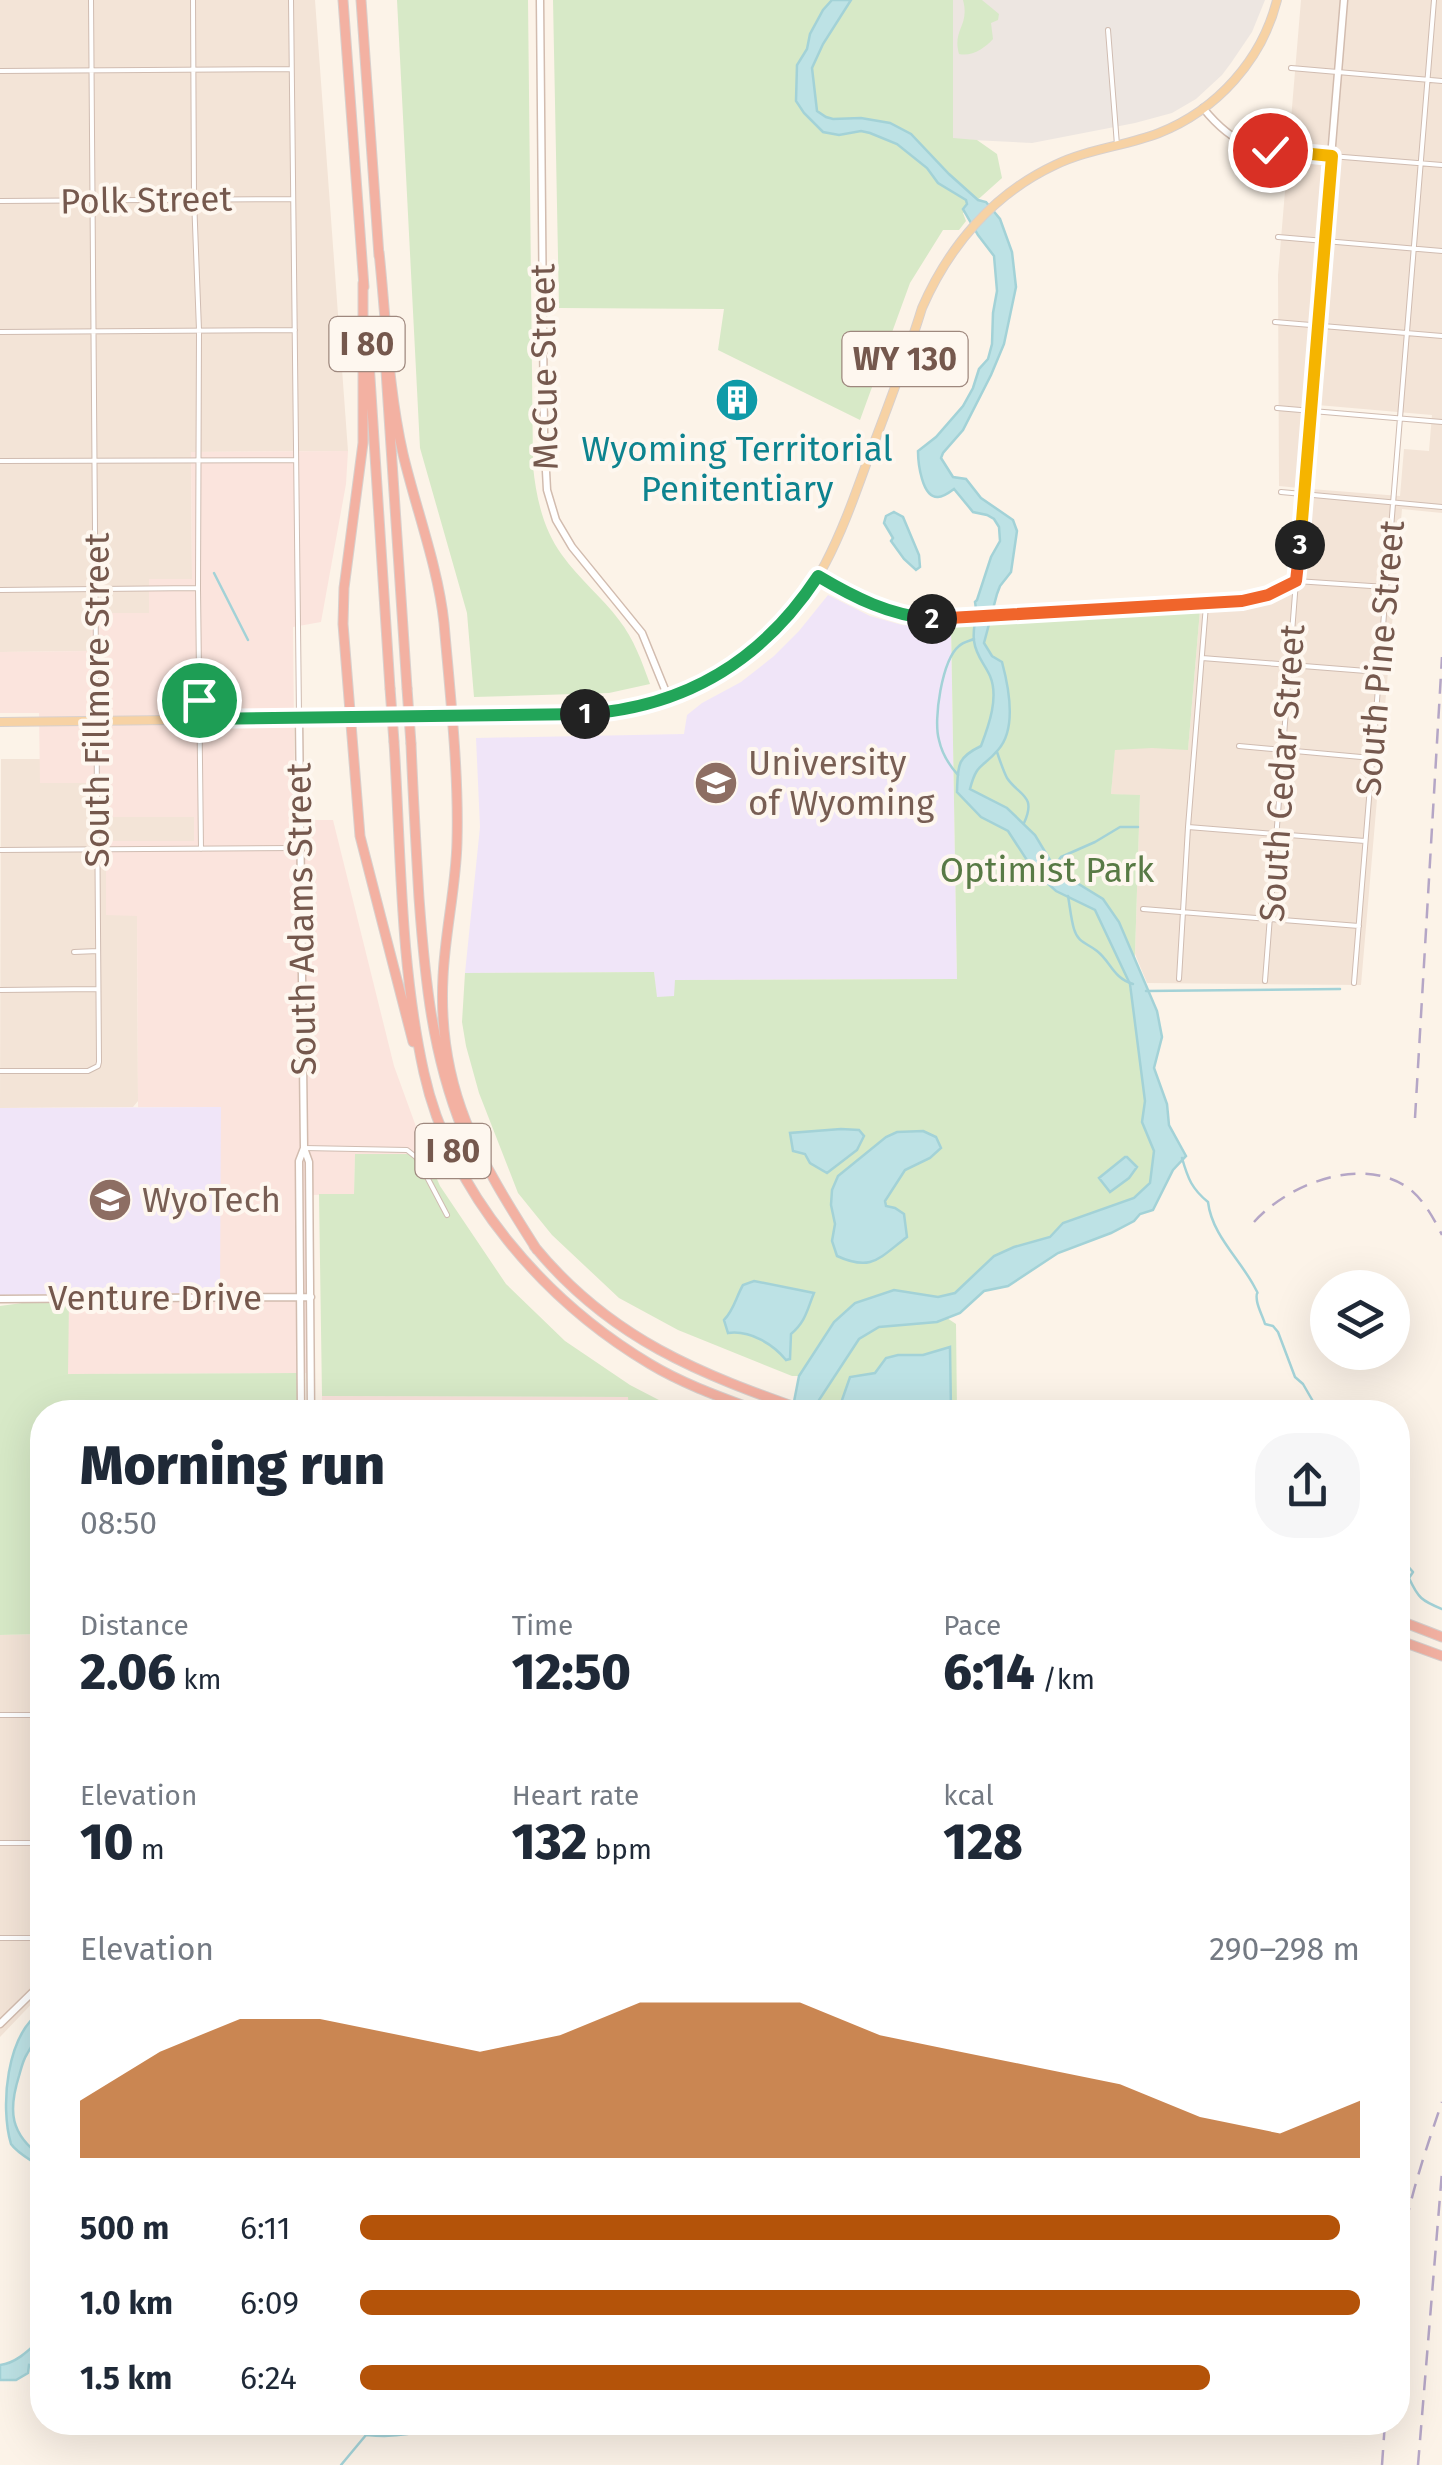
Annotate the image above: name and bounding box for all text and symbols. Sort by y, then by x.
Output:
pin [1228,108,1313,193]
icon: check [1243,123,1298,178]
street label: Polk Street [60,177,233,222]
street label: McCue Street [521,263,567,471]
road number: I 80 [330,317,404,371]
road number: WY 130 [842,332,968,386]
building icon: Wyoming Territorial Penitentiary [714,377,760,423]
place label: Wyoming Territorial Penitentiary [581,428,893,510]
street label: South Pine Street [1347,518,1413,797]
pin: 3 [1275,520,1325,570]
text: 3 [1293,528,1307,561]
street label: South Fillmore Street [76,532,118,867]
pin: 2 [907,594,957,644]
text: 2 [925,602,939,635]
street label: South Cedar Street [1251,623,1313,923]
pin [157,658,242,743]
icon: arrive [172,673,227,728]
pin: 1 [560,689,610,739]
text: 1 [579,697,592,730]
place label: University of Wyoming [748,742,935,824]
school or university icon: University of Wyoming [693,760,739,806]
street label: South Adams Street [277,762,325,1076]
park label: Optimist Park [940,849,1154,891]
road number: I 80 [416,1124,490,1178]
school or university icon: WyoTech [87,1177,133,1223]
place label: WyoTech [142,1179,281,1221]
map controls [1310,1270,1410,1370]
button: layers [1310,1270,1410,1370]
street label: Venture Drive [48,1277,262,1319]
text: Morning run [80,1433,385,1499]
button: share [1255,1433,1360,1538]
text: 08:50 [80,1504,157,1542]
text: Distance [80,1609,189,1642]
text: Time [512,1609,573,1642]
text: Pace [943,1609,1001,1642]
text: 2.06 [80,1642,176,1702]
text: 12:50 [512,1642,631,1702]
text: 6:14 [943,1642,1035,1702]
text: km [176,1663,222,1696]
text: /km [1035,1663,1095,1696]
text: Elevation [80,1779,197,1812]
text: Heart rate [512,1779,639,1812]
text: kcal [943,1779,994,1812]
text: 10 [80,1812,133,1872]
text: 132 [512,1812,587,1872]
text: 128 [943,1812,1023,1872]
text: m [133,1833,165,1866]
text: bpm [587,1833,652,1866]
text: Elevation [80,1930,214,1968]
text: 290–298 m [1209,1930,1360,1968]
text: 500 m [80,2209,169,2247]
text: 6:11 [240,2209,291,2247]
text: 1.0 km [80,2284,173,2322]
text: 6:09 [240,2284,299,2322]
text: 1.5 km [80,2359,172,2397]
text: 6:24 [240,2359,297,2397]

